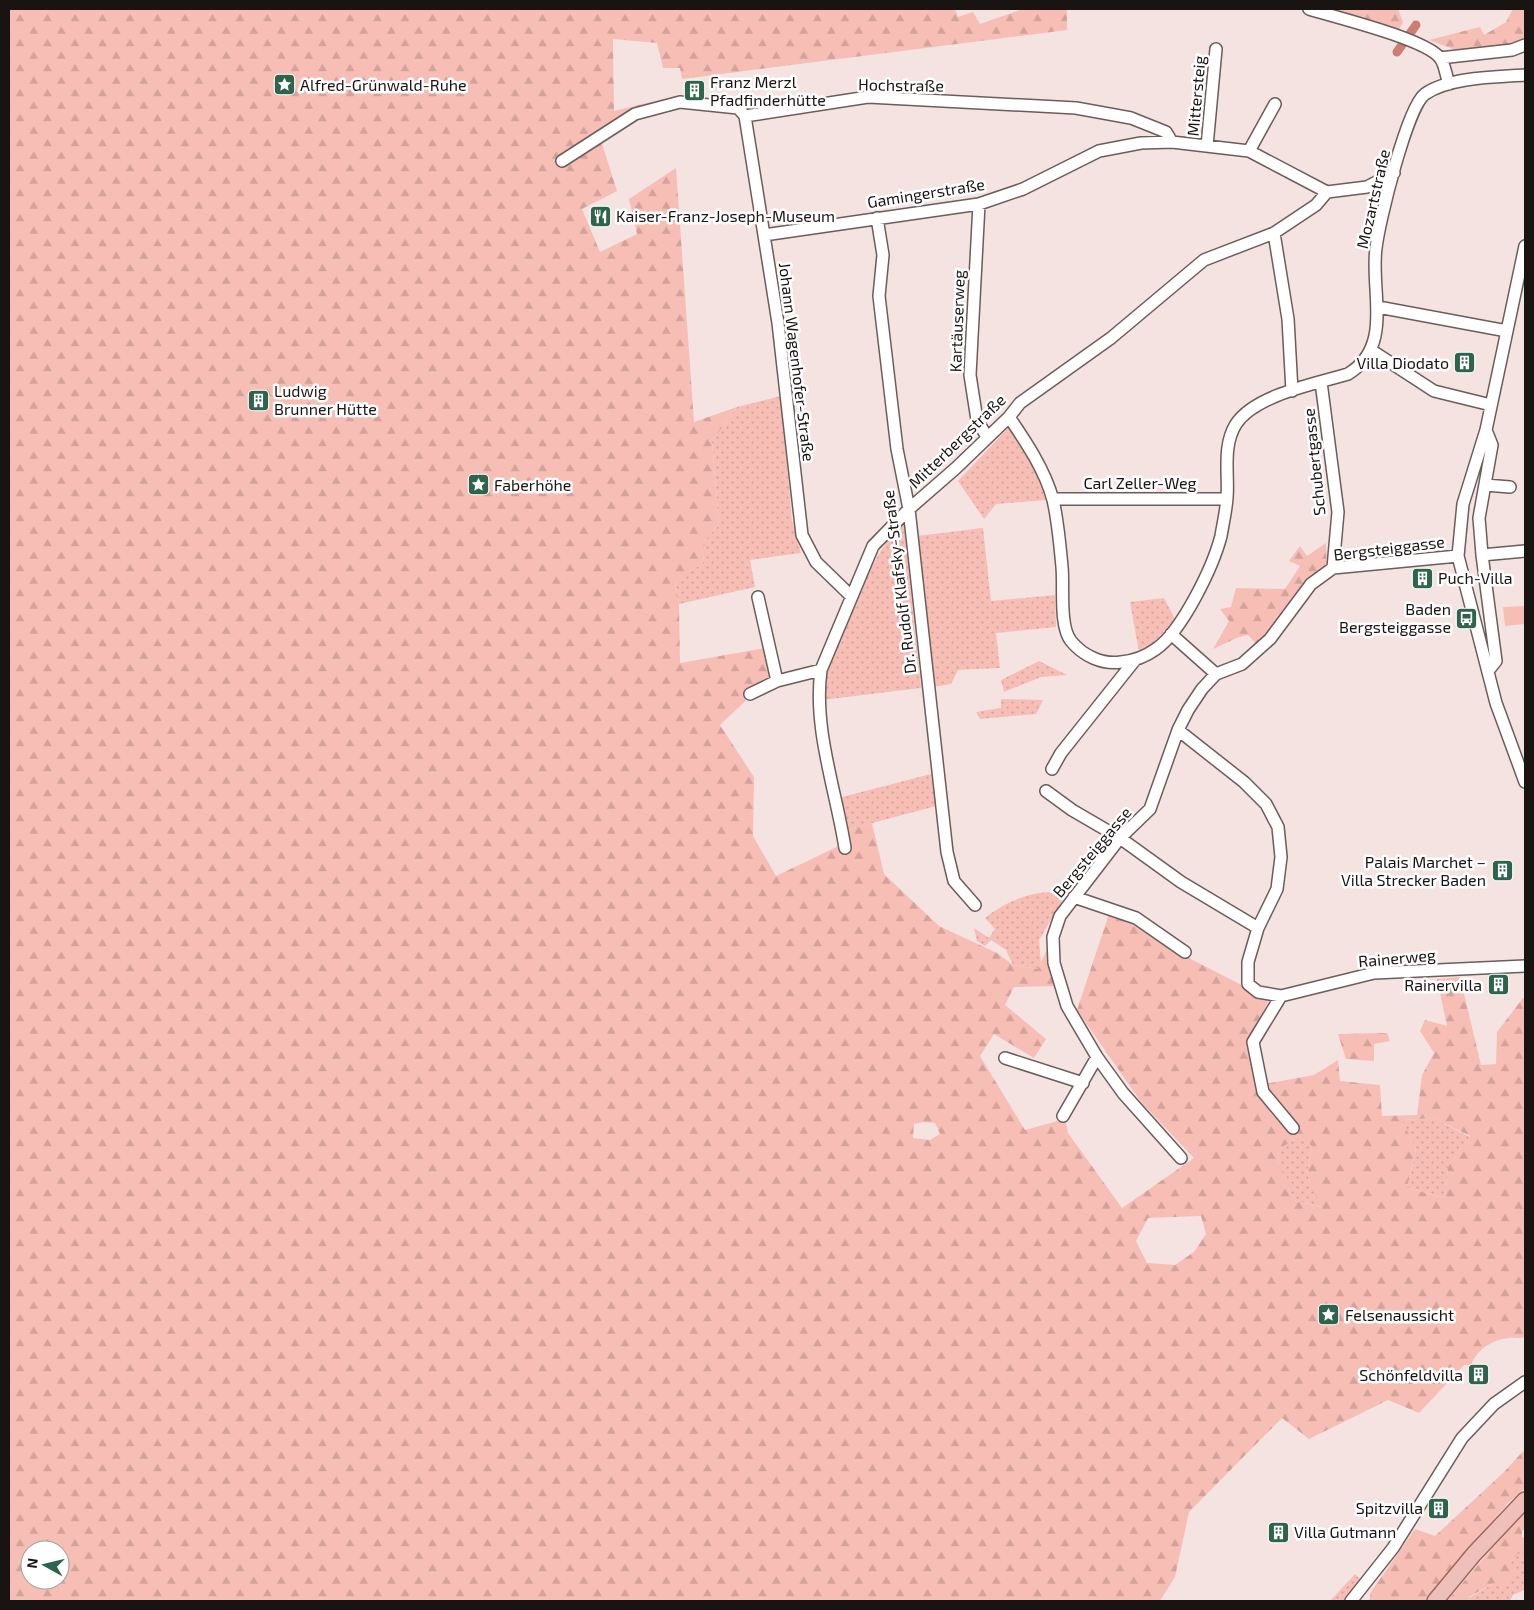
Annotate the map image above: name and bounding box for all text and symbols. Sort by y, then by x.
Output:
street label: Mittersteig [1183,55,1208,137]
place label: Franz Merzl Pfadfinderhütte [710,72,826,109]
place icon: Alfred-Grünwald-Ruhe [272,73,296,97]
street label: Hochstraße [858,74,944,95]
place label: Alfred-Grünwald-Ruhe [300,75,467,94]
building icon: Franz Merzl Pfadfinderhütte [682,79,706,103]
street label: Mozartstraße [1352,147,1393,250]
street label: Gamingerstraße [866,174,986,211]
restaurant icon: Kaiser-Franz-Joseph-Museum [588,204,612,228]
place label: Kaiser-Franz-Joseph-Museum [616,206,835,225]
street label: Johann Wagenhofer-Straße [776,261,819,462]
street label: Kartäuserweg [945,269,968,373]
building icon: Villa Diodato [1453,351,1477,375]
place label: Villa Diodato [1357,353,1449,372]
place label: Ludwig Brunner Hütte [274,381,377,418]
building icon: Ludwig Brunner Hütte [246,388,270,412]
street label: Mitterbergstraße [904,390,1009,492]
street label: Schubertgasse [1298,407,1329,517]
place icon: Faberhöhe [466,473,490,497]
street label: Carl Zeller-Weg [1083,473,1197,492]
place label: Faberhöhe [494,475,571,494]
street label: Dr. Rudolf Klafsky-Straße [878,489,919,675]
street label: Bergsteiggasse [1332,531,1446,564]
building icon: Puch-Villa [1410,566,1434,590]
place label: Puch-Villa [1438,568,1513,587]
place label: Baden Bergsteiggasse [1339,599,1451,636]
bus stop icon: Baden Bergsteiggasse [1455,606,1479,630]
street label: Bergsteiggasse [1048,803,1135,901]
place label: Palais Marchet – Villa Strecker Baden [1341,852,1486,889]
building icon: Palais Marchet – Villa Strecker Baden [1490,859,1514,883]
street label: Rainerweg [1357,945,1437,970]
building icon: Rainervilla [1486,973,1510,997]
place label: Rainervilla [1404,975,1482,994]
place icon: Felsenaussicht [1317,1303,1341,1327]
place label: Felsenaussicht [1345,1305,1454,1324]
building icon: Schönfeldvilla [1467,1363,1491,1387]
place label: Schönfeldvilla [1359,1365,1463,1384]
building icon: Spitzvilla [1427,1496,1451,1520]
place label: Spitzvilla [1356,1498,1423,1517]
building icon: Villa Gutmann [1266,1520,1290,1544]
place label: Villa Gutmann [1294,1522,1396,1541]
north arrow [20,1540,70,1590]
text: N [23,1557,41,1569]

